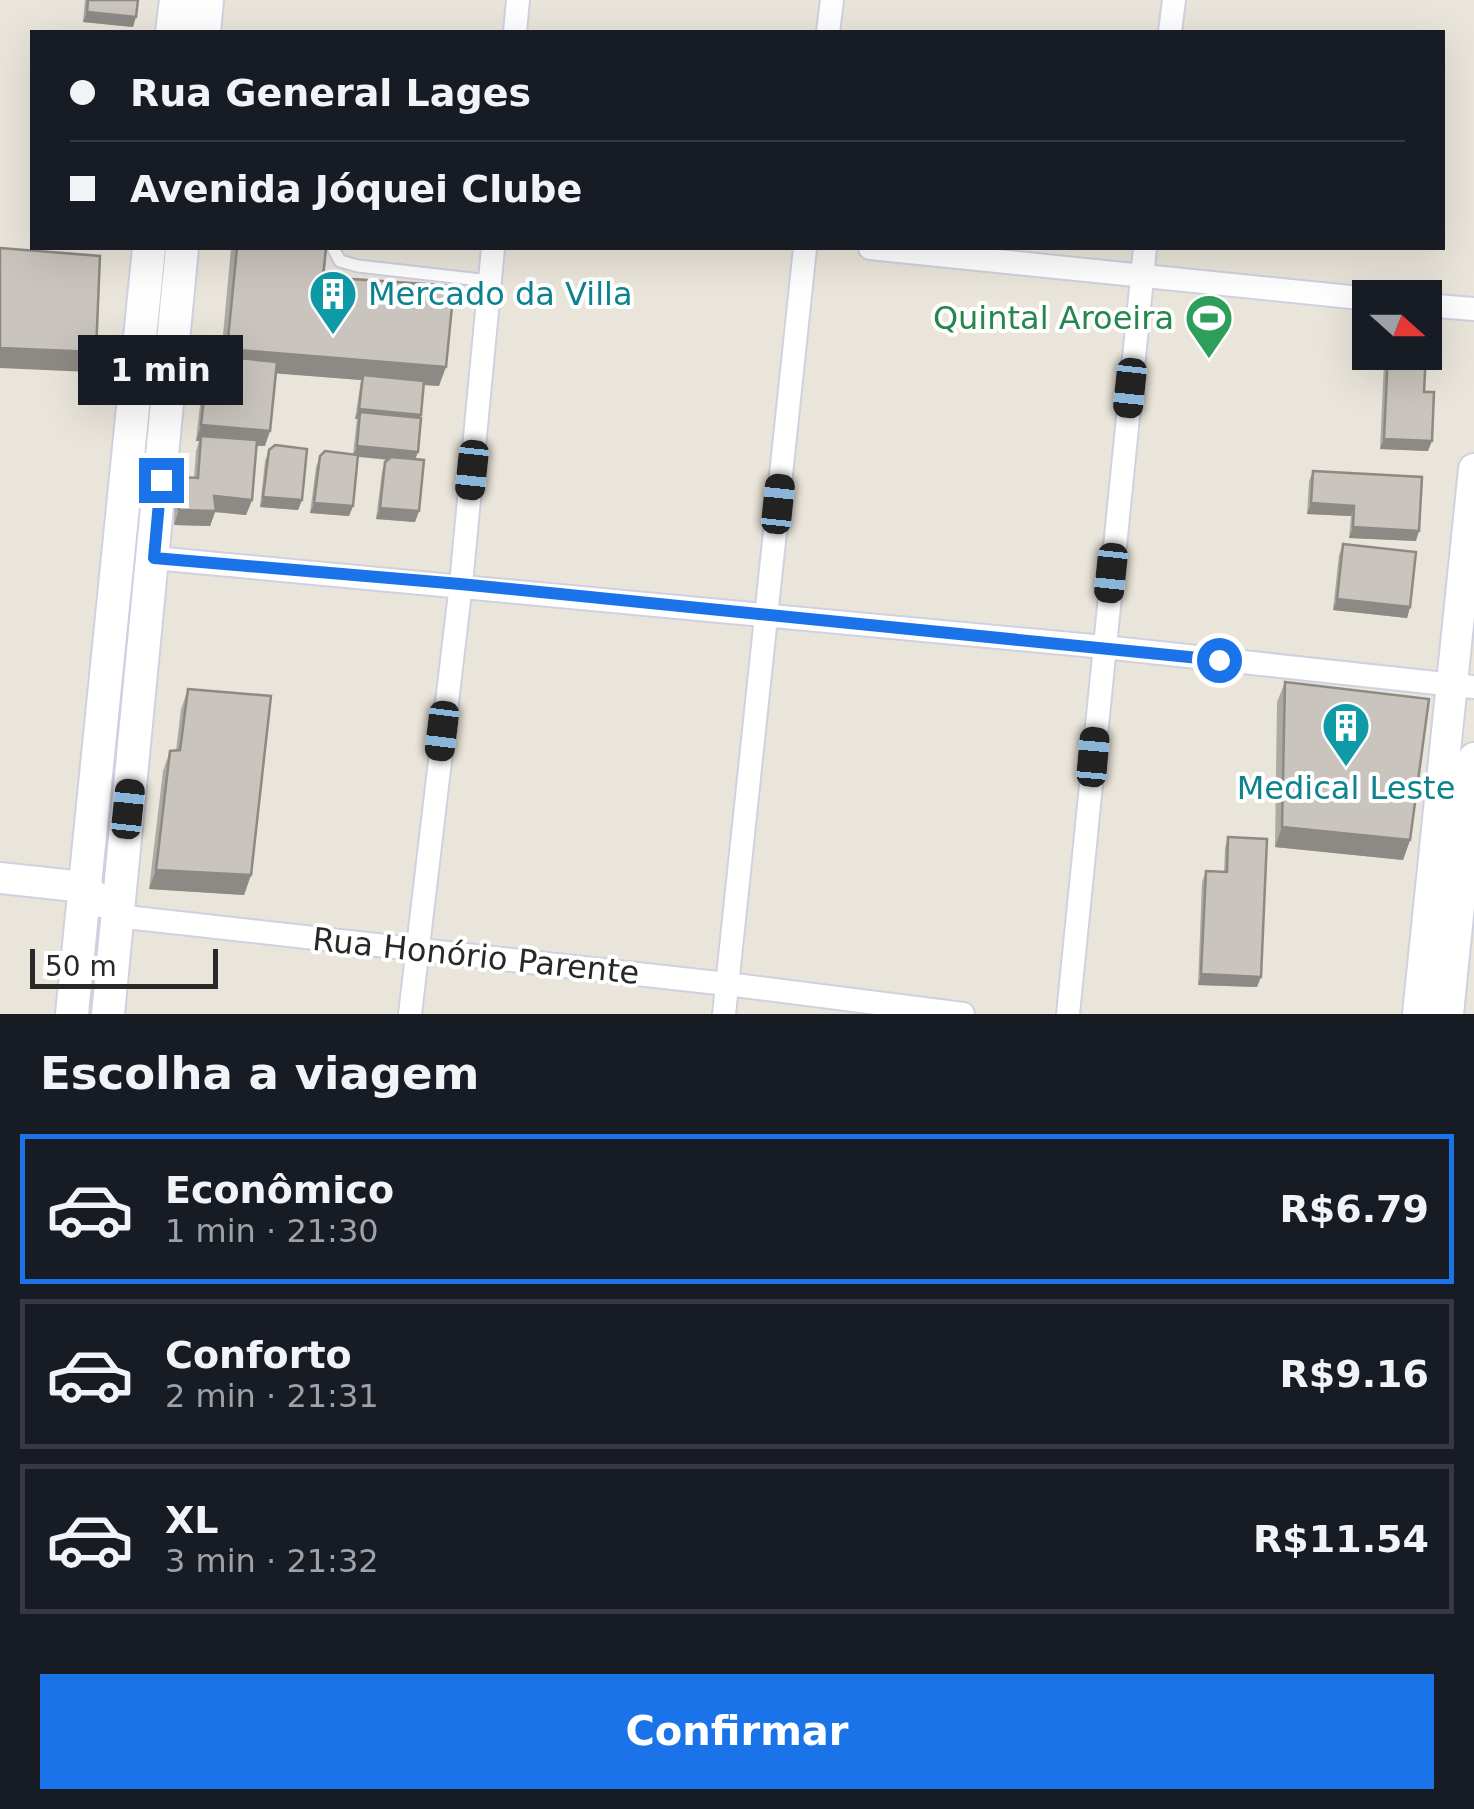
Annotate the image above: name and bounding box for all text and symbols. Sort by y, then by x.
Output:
text: Rua General Lages [130,71,531,115]
text: Avenida Jóquei Clube [130,167,582,211]
building icon: Mercado da Villa [307,268,359,336]
place label: Mercado da Villa [368,275,633,313]
north arrow [1352,280,1442,370]
map controls [1352,280,1442,370]
sports icon: Quintal Aroeira [1183,292,1235,360]
place label: Quintal Aroeira [933,299,1174,337]
callout: 1 min [79,335,244,405]
text: 1 min [110,351,211,389]
car [1112,357,1148,419]
car [454,439,490,501]
route end [139,458,184,503]
car [760,473,796,535]
car [1093,542,1129,604]
route start [1197,638,1242,683]
car [423,699,461,763]
building icon: Medical Leste [1320,700,1372,768]
car [1075,726,1111,788]
place label: Medical Leste [1237,769,1455,807]
car [110,778,146,840]
street label: Rua Honório Parente [311,920,641,992]
scale bar [30,944,218,988]
text: 50 m [45,950,117,983]
text: Escolha a viagem [40,1047,479,1100]
icon: car [45,1164,135,1254]
text: Econômico [165,1168,394,1212]
text: R$6.79 [1280,1187,1429,1231]
text: 1 min · 21:30 [165,1212,379,1250]
icon: car [45,1329,135,1419]
text: Conforto [165,1333,352,1377]
text: R$9.16 [1280,1352,1429,1396]
text: 2 min · 21:31 [165,1377,379,1415]
icon: car [45,1494,135,1584]
text: XL [165,1498,219,1542]
text: R$11.54 [1253,1517,1429,1561]
text: 3 min · 21:32 [165,1542,379,1580]
button: Confirmar [40,1674,1434,1789]

